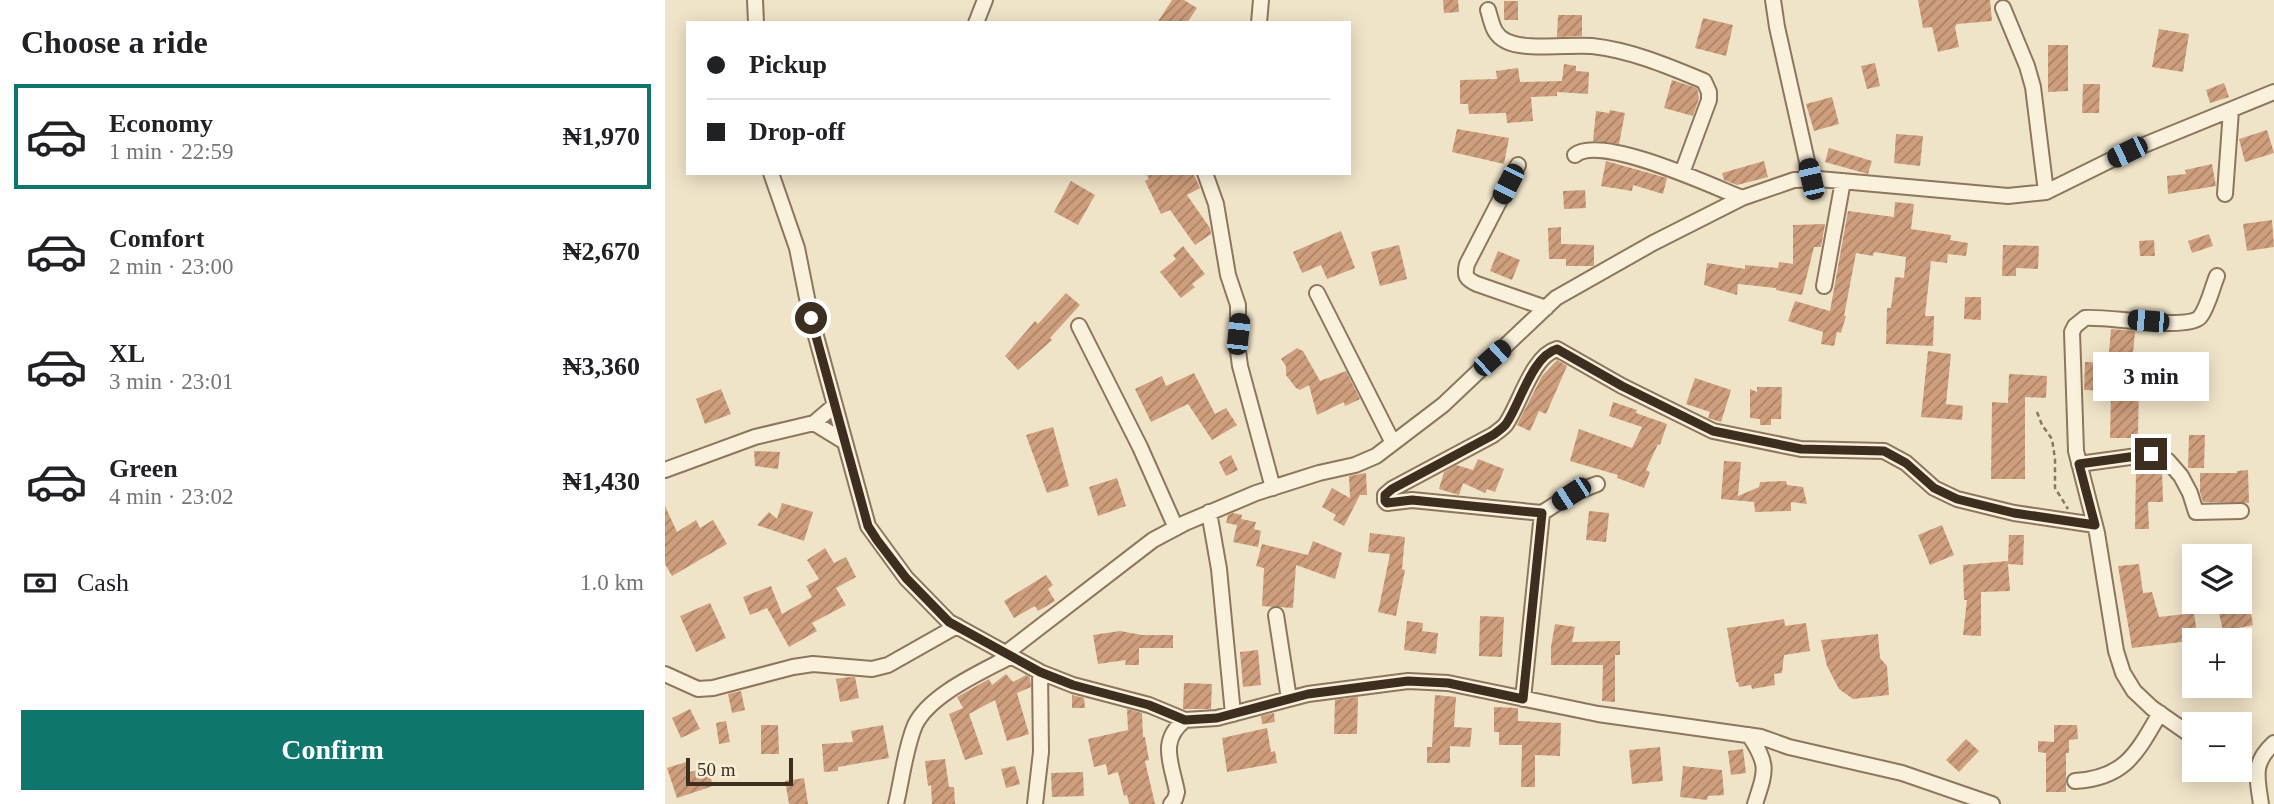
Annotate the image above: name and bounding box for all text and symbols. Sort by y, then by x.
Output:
text: Choose a ride [21,24,208,60]
text: Pickup [749,50,827,79]
icon: car [25,105,88,168]
text: Economy [109,109,213,138]
text: Drop-off [749,117,845,146]
text: ₦1,970 [563,122,640,151]
car [2104,133,2151,171]
text: 1 min · 22:59 [109,139,234,164]
car [1797,156,1826,202]
car [1490,161,1527,207]
icon: car [25,220,88,283]
text: Comfort [109,224,204,253]
text: ₦2,670 [563,237,640,266]
text: 2 min · 23:00 [109,254,234,279]
route start [795,302,827,334]
car [2127,309,2170,333]
car [1226,312,1251,356]
icon: car [25,335,88,398]
car [1470,336,1515,380]
text: XL [109,339,145,368]
text: ₦3,360 [563,352,640,381]
callout: 3 min [2093,352,2209,402]
text: 3 min [2123,364,2179,389]
text: 3 min · 23:01 [109,369,234,394]
route end [2135,438,2167,470]
icon: car [25,450,88,513]
text: Green [109,454,178,483]
text: ₦1,430 [563,467,640,496]
car [1548,474,1595,514]
text: 4 min · 23:02 [109,484,234,509]
map controls [2182,544,2252,782]
button: layers [2182,544,2252,614]
icon: cash [21,564,59,602]
text: Cash [77,568,129,597]
text: 1.0 km [580,570,644,595]
button: + [2182,628,2252,698]
button: Confirm [21,710,644,790]
button: − [2182,712,2252,782]
scale bar [686,755,793,787]
text: 50 m [697,759,736,780]

